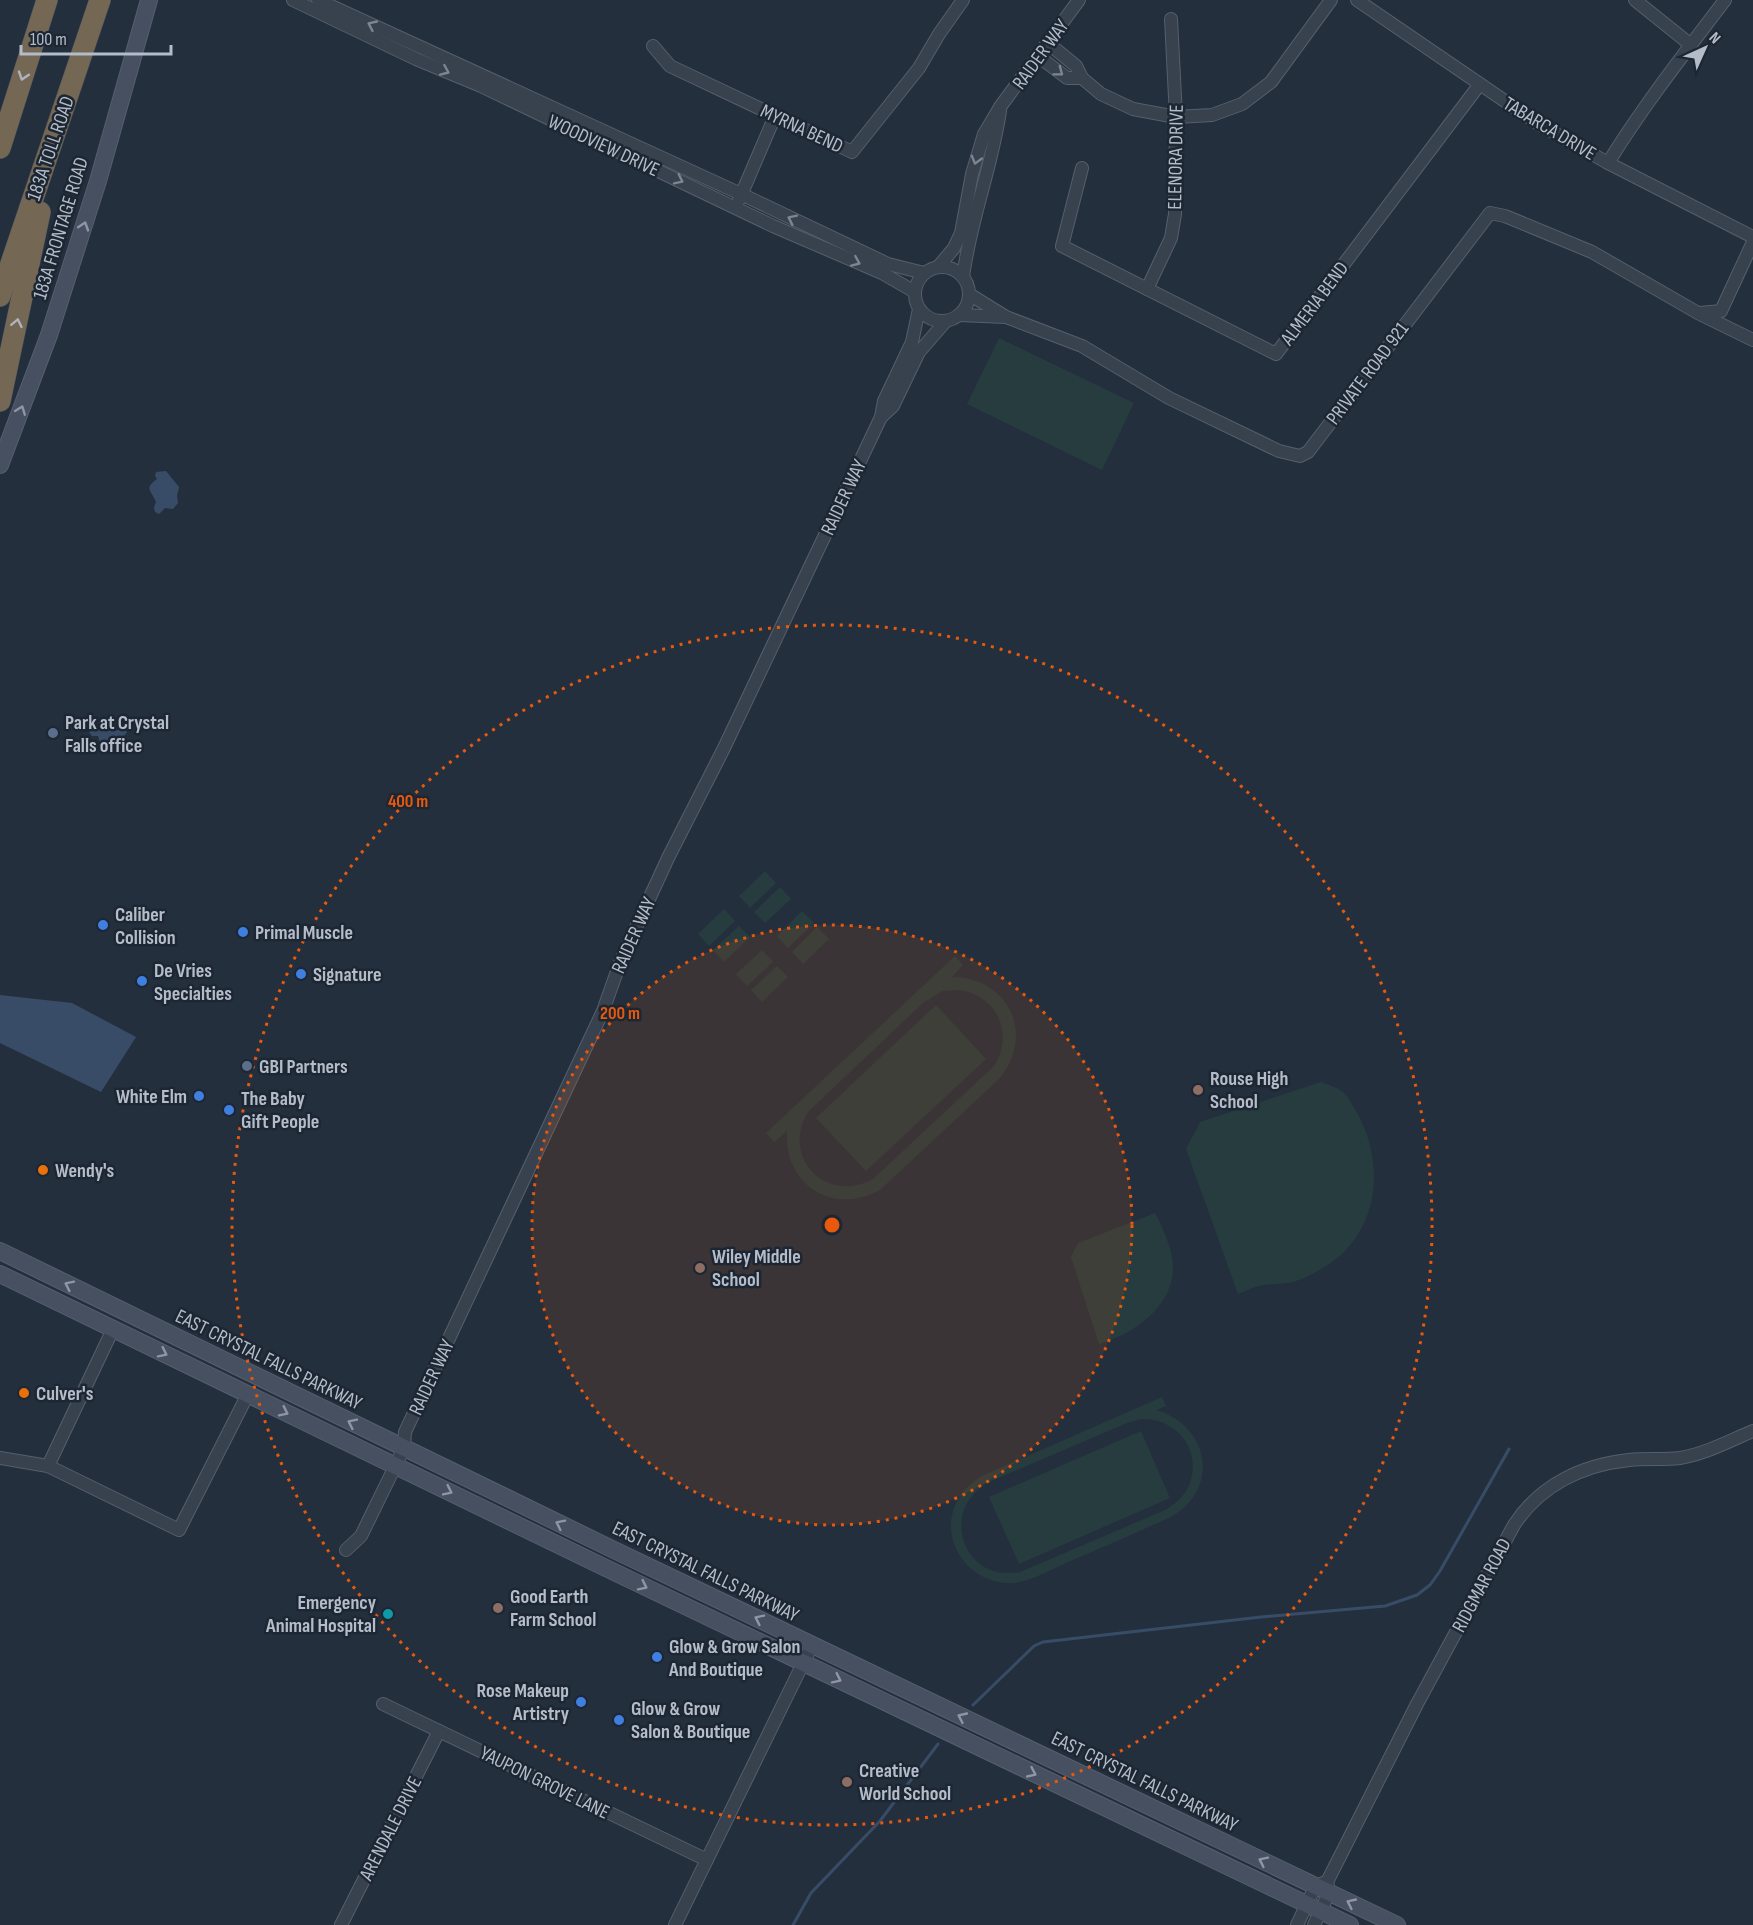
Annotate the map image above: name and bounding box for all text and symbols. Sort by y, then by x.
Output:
street label: RAIDER WAY [1007,14,1075,94]
scale bar [21,18,171,56]
north arrow [1675,18,1735,78]
one-way arrow [368,21,379,33]
text: 100 m [30,29,67,50]
text: N [1705,29,1724,48]
one-way arrow [439,64,450,76]
one-way arrow [1052,64,1063,75]
one-way arrow [18,70,30,81]
street label: TABARCA DRIVE [1499,92,1600,166]
street label: 183A TOLL ROAD [22,93,80,204]
street label: MYRNA BEND [756,99,847,159]
street label: ELENORA DRIVE [1163,104,1189,210]
street label: WOODVIEW DRIVE [544,110,663,182]
street label: 183A FRONTAGE ROAD [28,154,94,302]
one-way arrow [971,154,983,165]
one-way arrow [672,173,683,185]
one-way arrow [788,215,799,227]
one-way arrow [76,221,89,232]
one-way arrow [849,255,860,267]
street label: ALMERIA BEND [1275,257,1354,351]
one-way arrow [10,318,23,328]
street label: PRIVATE ROAD 921 [1321,318,1414,430]
one-way arrow [13,405,26,416]
street label: RAIDER WAY [816,455,872,539]
place label: Park at Crystal Falls office [65,711,169,758]
marker: Park at Crystal Falls office [46,726,60,740]
text: 400 m [388,791,428,812]
street label: RAIDER WAY [607,893,662,977]
place label: Caliber Collision [115,903,176,950]
marker: Caliber Collision [96,918,110,932]
place label: Primal Muscle [255,921,353,945]
marker: Primal Muscle [236,925,250,939]
place label: De Vries Specialties [154,959,232,1006]
place label: Signature [313,963,381,987]
marker: Signature [294,967,308,981]
marker: De Vries Specialties [135,974,149,988]
text: 200 m [600,1003,640,1024]
place label: GBI Partners [259,1055,348,1079]
marker: GBI Partners [240,1059,254,1073]
place label: Rouse High School [1210,1067,1288,1114]
marker: Rouse High School [1191,1083,1205,1097]
place label: White Elm [116,1085,187,1109]
place label: The Baby Gift People [241,1087,319,1134]
marker: White Elm [192,1089,206,1103]
marker: The Baby Gift People [222,1103,236,1117]
place label: Wendy's [55,1159,115,1183]
marker: Wendy's [36,1163,50,1177]
centre of rings [822,1215,842,1235]
place label: Wiley Middle School [712,1245,801,1292]
marker: Wiley Middle School [693,1261,707,1275]
one-way arrow [65,1281,76,1292]
street label: EAST CRYSTAL FALLS PARKWAY [171,1304,366,1416]
street label: RAIDER WAY [404,1335,460,1419]
one-way arrow [156,1346,167,1358]
place label: Culver's [36,1382,94,1406]
marker: Culver's [17,1386,31,1400]
one-way arrow [278,1404,289,1416]
one-way arrow [347,1418,358,1430]
one-way arrow [442,1484,453,1495]
street label: EAST CRYSTAL FALLS PARKWAY [608,1516,803,1628]
one-way arrow [555,1519,566,1531]
street label: RIDGMAR ROAD [1447,1534,1517,1637]
one-way arrow [636,1578,647,1590]
place label: Good Earth Farm School [510,1585,596,1632]
place label: Emergency Animal Hospital [265,1591,377,1638]
marker: Good Earth Farm School [491,1601,505,1615]
marker: Emergency Animal Hospital [381,1607,395,1621]
one-way arrow [754,1615,765,1627]
place label: Glow & Grow Salon And Boutique [668,1635,800,1682]
marker: Glow & Grow Salon And Boutique [650,1650,664,1664]
one-way arrow [831,1671,842,1683]
place label: Rose Makeup Artistry [477,1679,570,1726]
marker: Rose Makeup Artistry [574,1695,588,1709]
place label: Glow & Grow Salon & Boutique [631,1697,750,1744]
one-way arrow [958,1712,969,1724]
marker: Glow & Grow Salon & Boutique [612,1713,626,1727]
street label: EAST CRYSTAL FALLS PARKWAY [1047,1726,1242,1838]
street label: YAUPON GROVE LANE [476,1741,613,1825]
place label: Creative World School [859,1759,951,1806]
one-way arrow [1025,1765,1036,1777]
street label: ARENDALE DRIVE [354,1772,427,1885]
marker: Creative World School [840,1775,854,1789]
one-way arrow [1258,1856,1269,1868]
one-way arrow [1346,1899,1357,1911]

